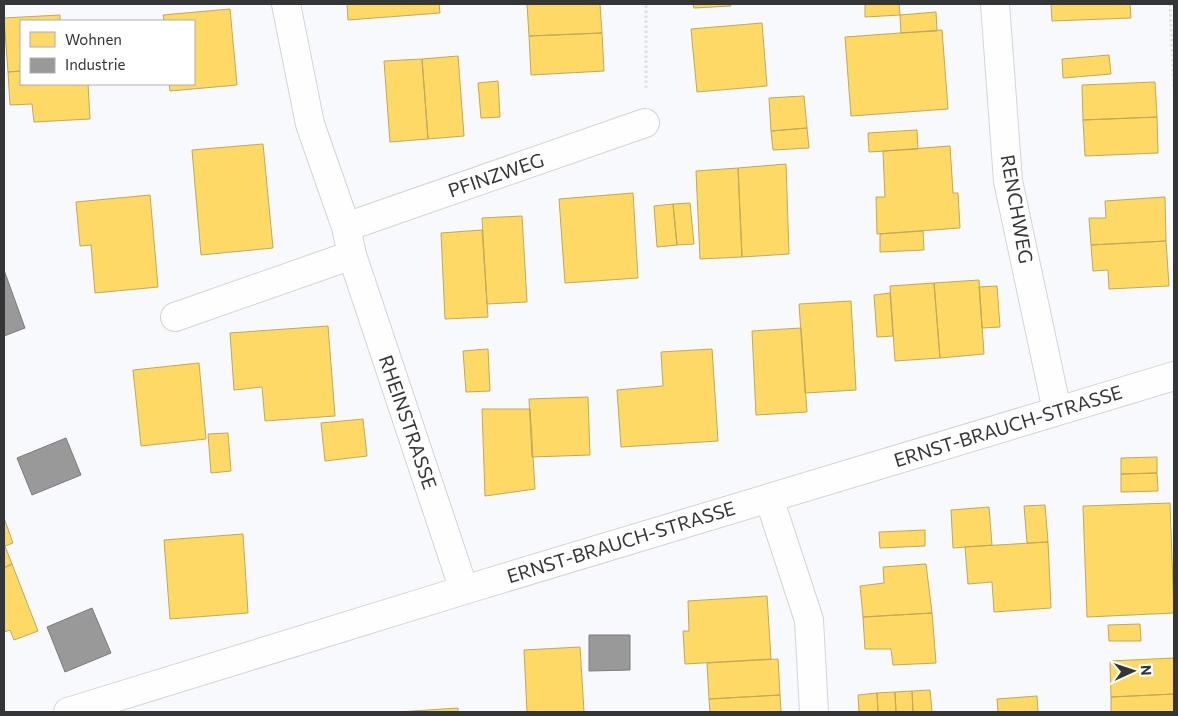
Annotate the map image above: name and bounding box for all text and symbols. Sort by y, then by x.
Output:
legend [20,20,195,85]
text: Wohnen [65,30,122,48]
text: Industrie [65,55,126,73]
street label: PFINZWEG [445,147,547,202]
street label: RENCHWEG [997,153,1038,265]
street label: RHEINSTRASSE [375,352,442,492]
street label: ERNST-BRAUCH-STRASSE [891,380,1125,471]
street label: ERNST-BRAUCH-STRASSE [504,496,738,587]
north arrow [1108,646,1158,696]
text: N [1138,665,1155,676]

